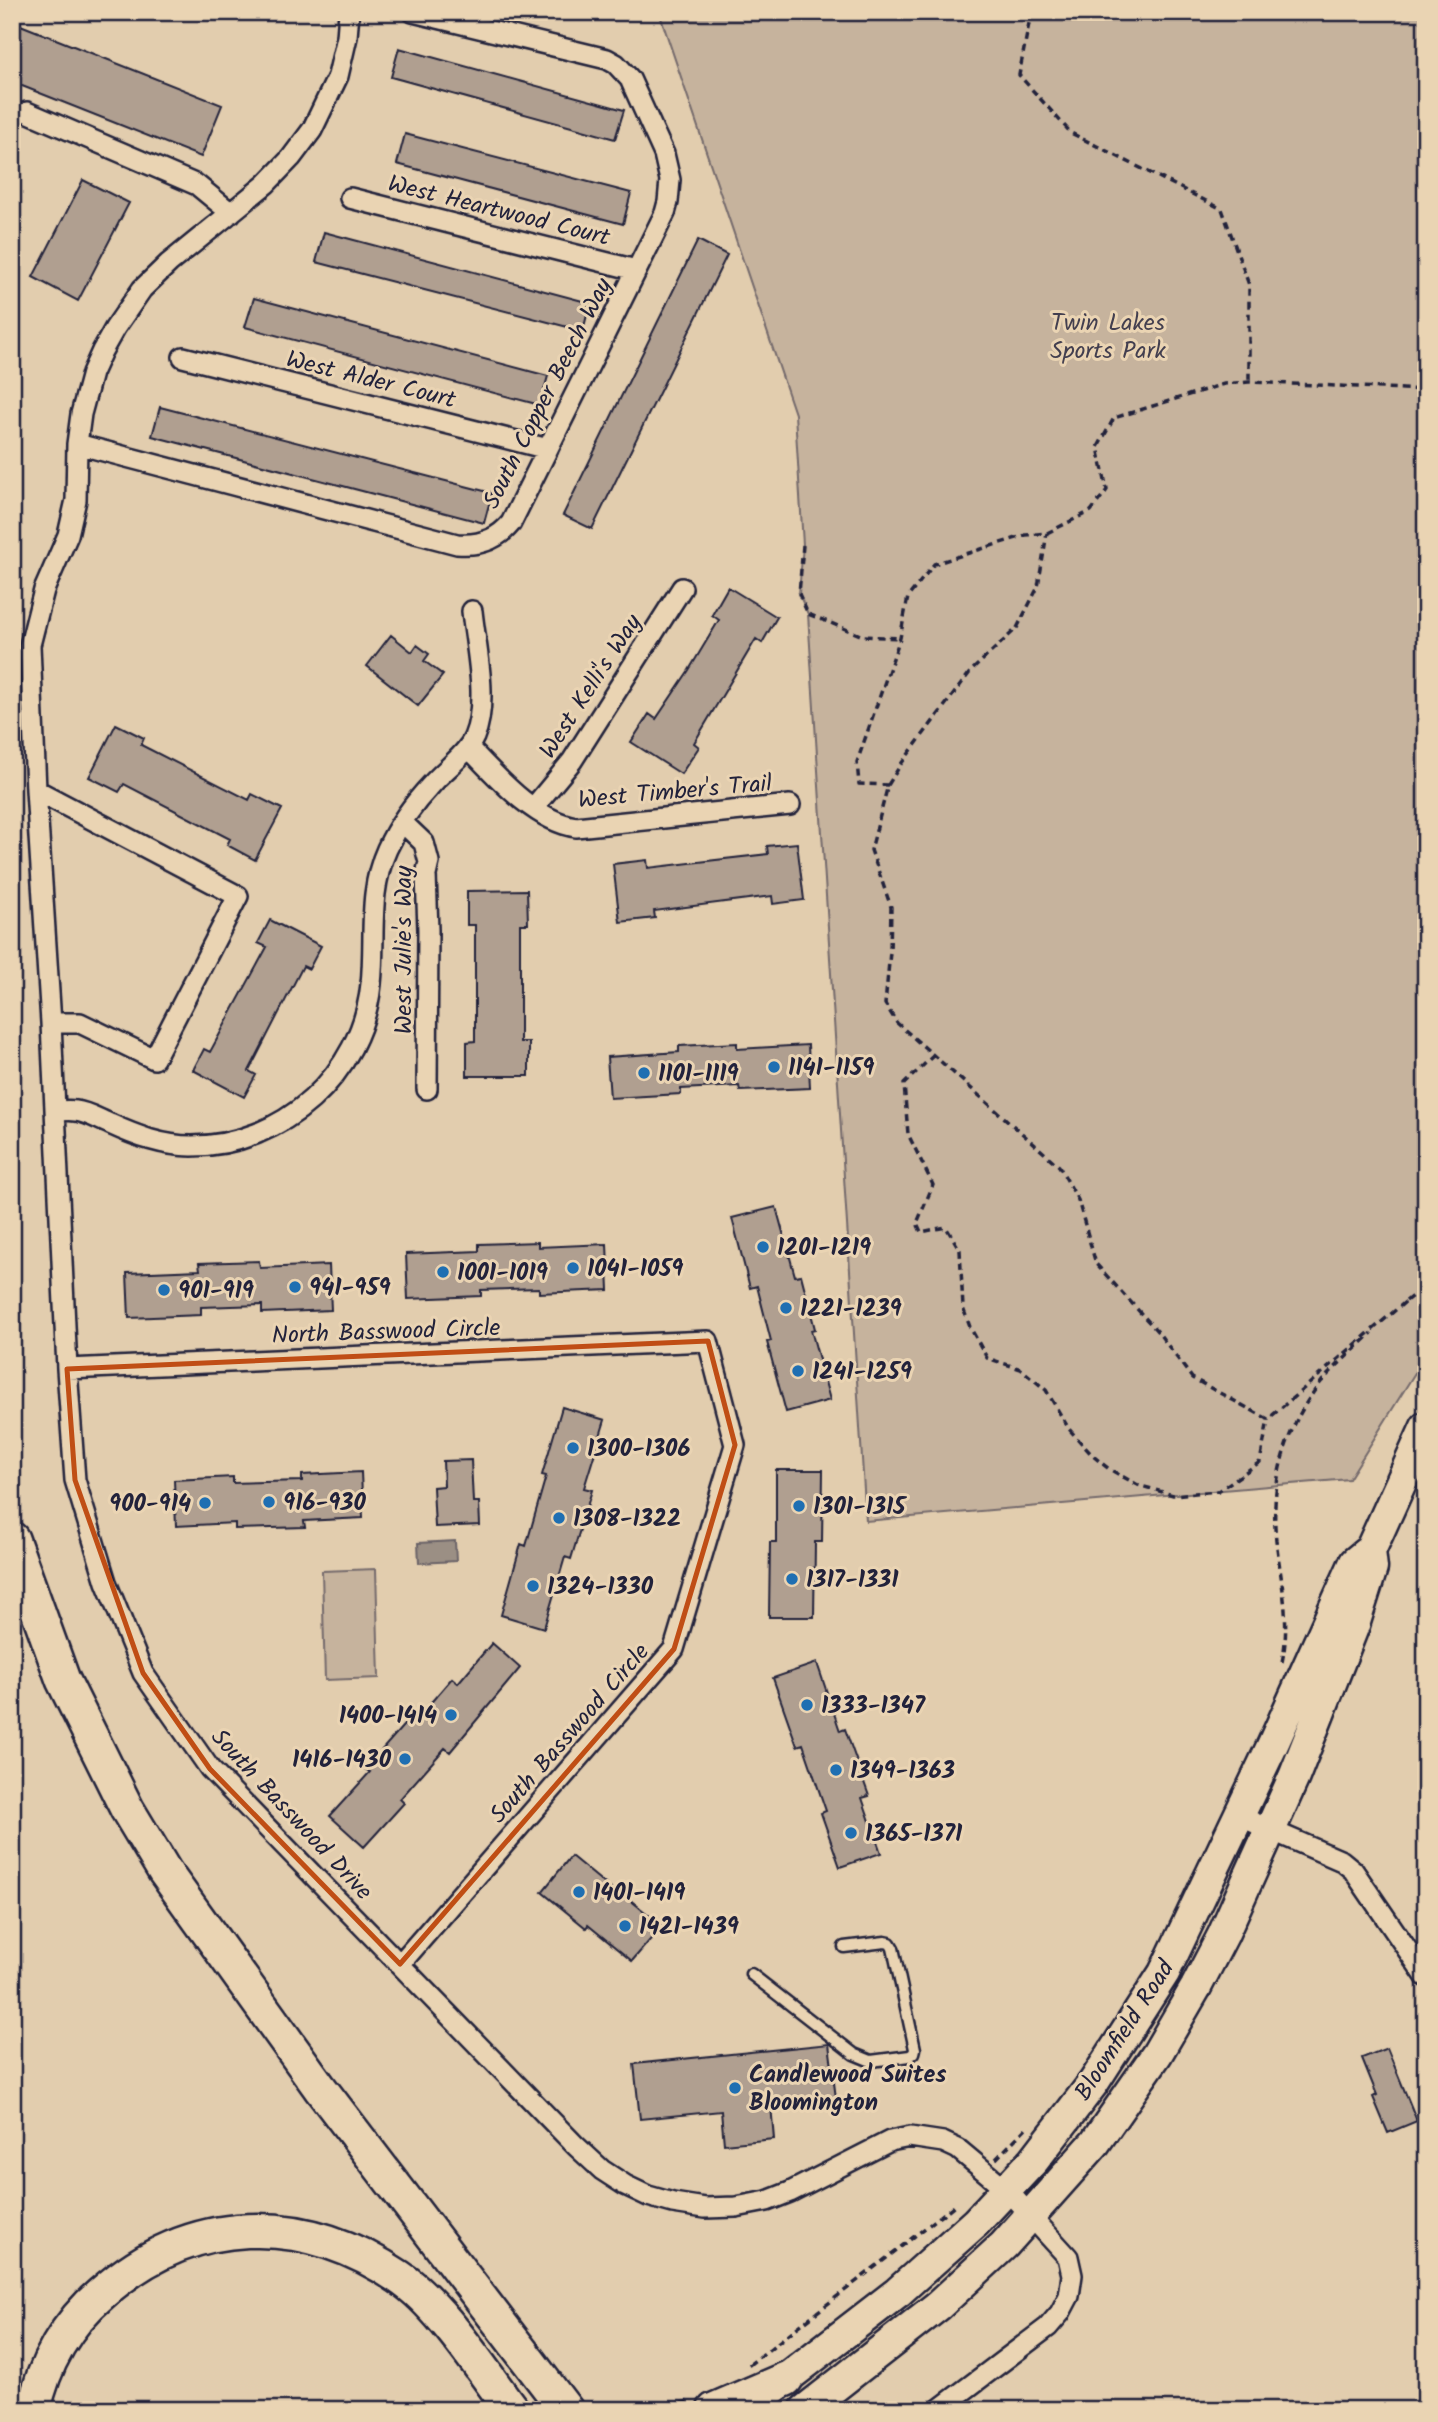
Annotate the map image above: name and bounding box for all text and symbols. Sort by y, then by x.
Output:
street label: West Heartwood Court [384,165,614,258]
street label: South Copper Beech Way [473,271,624,516]
park label: Twin Lakes Sports Park [1050,304,1167,371]
street label: West Alder Court [282,341,460,421]
street label: West Kelli's Way [530,606,653,767]
street label: West Timber's Trail [576,765,774,820]
street label: West Julie's Way [385,865,424,1034]
place label: 1141-1159 [788,1049,874,1088]
place label: 1101-1119 [658,1055,739,1094]
marker: 1141-1159 [766,1059,782,1075]
marker: 1101-1119 [636,1065,652,1081]
place label: 1201-1219 [777,1229,871,1268]
marker: 1201-1219 [755,1239,771,1255]
place label: 1041-1059 [587,1250,683,1289]
place label: 1001-1019 [457,1254,548,1293]
marker: 1041-1059 [565,1260,581,1276]
marker: 1001-1019 [435,1264,451,1280]
place label: 941-959 [309,1269,391,1308]
place label: 901-919 [178,1272,254,1311]
marker: 941-959 [287,1279,303,1295]
marker: 901-919 [156,1282,172,1298]
place label: 1221-1239 [800,1290,902,1329]
marker: 1221-1239 [778,1300,794,1316]
street label: North Basswood Circle [271,1309,501,1356]
place label: 1241-1259 [812,1353,912,1392]
marker: 1241-1259 [790,1363,806,1379]
place label: 1300-1306 [587,1430,690,1469]
marker: 1300-1306 [565,1440,581,1456]
place label: 916-930 [283,1484,366,1523]
place label: 900-914 [109,1485,191,1524]
place label: 1301-1315 [813,1488,907,1527]
marker: 916-930 [261,1494,277,1510]
marker: 900-914 [197,1495,213,1511]
marker: 1301-1315 [791,1498,807,1514]
place label: 1308-1322 [573,1500,681,1539]
marker: 1308-1322 [551,1510,567,1526]
place label: 1317-1331 [806,1561,899,1600]
place label: 1324-1330 [547,1568,654,1607]
marker: 1317-1331 [784,1571,800,1587]
marker: 1324-1330 [525,1578,541,1594]
street label: South Basswood Circle [480,1635,660,1833]
place label: 1333-1347 [821,1687,926,1726]
place label: 1400-1414 [339,1697,437,1736]
marker: 1333-1347 [799,1697,815,1713]
marker: 1400-1414 [443,1707,459,1723]
street label: South Basswood Drive [200,1720,382,1910]
place label: 1416-1430 [292,1741,392,1780]
marker: 1416-1430 [397,1751,413,1767]
place label: 1349-1363 [850,1752,955,1791]
marker: 1349-1363 [828,1762,844,1778]
place label: 1365-1371 [865,1815,963,1854]
marker: 1365-1371 [843,1825,859,1841]
place label: 1401-1419 [593,1874,685,1913]
marker: 1401-1419 [571,1884,587,1900]
place label: 1421-1439 [639,1908,739,1947]
marker: 1421-1439 [617,1918,633,1934]
street label: Bloomfield Road [1065,1952,1186,2109]
place label: Candlewood Suites Bloomington [749,2056,946,2123]
marker: Candlewood Suites Bloomington [727,2080,743,2096]

